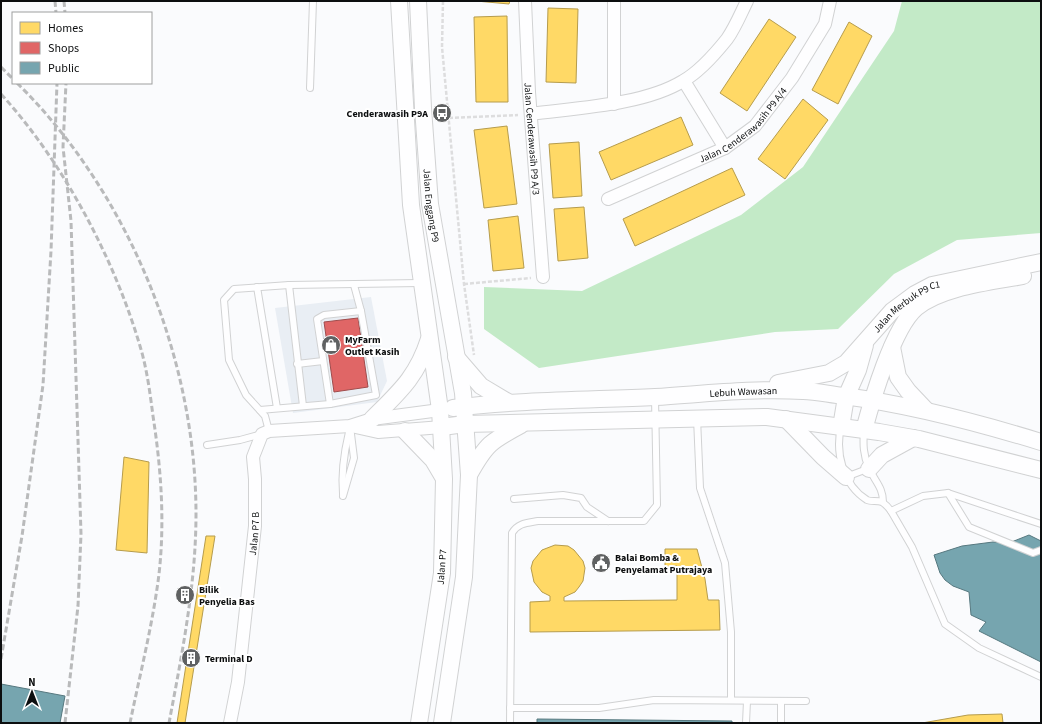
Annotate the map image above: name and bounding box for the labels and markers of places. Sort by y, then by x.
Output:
bus stop icon: Cenderawasih P9A [431,102,453,124]
place label: Cenderawasih P9A [347,107,428,121]
place label: MyFarm Outlet Kasih [345,333,400,359]
shop icon: MyFarm Outlet Kasih [320,334,342,356]
place label: Balai Bomba & Penyelamat Putrajaya [615,551,712,577]
public building icon: Balai Bomba & Penyelamat Putrajaya [590,552,612,574]
place label: Bilik Penyelia Bas [199,583,255,609]
building icon: Bilik Penyelia Bas [174,584,196,606]
building icon: Terminal D [180,647,202,669]
place label: Terminal D [205,652,253,666]

